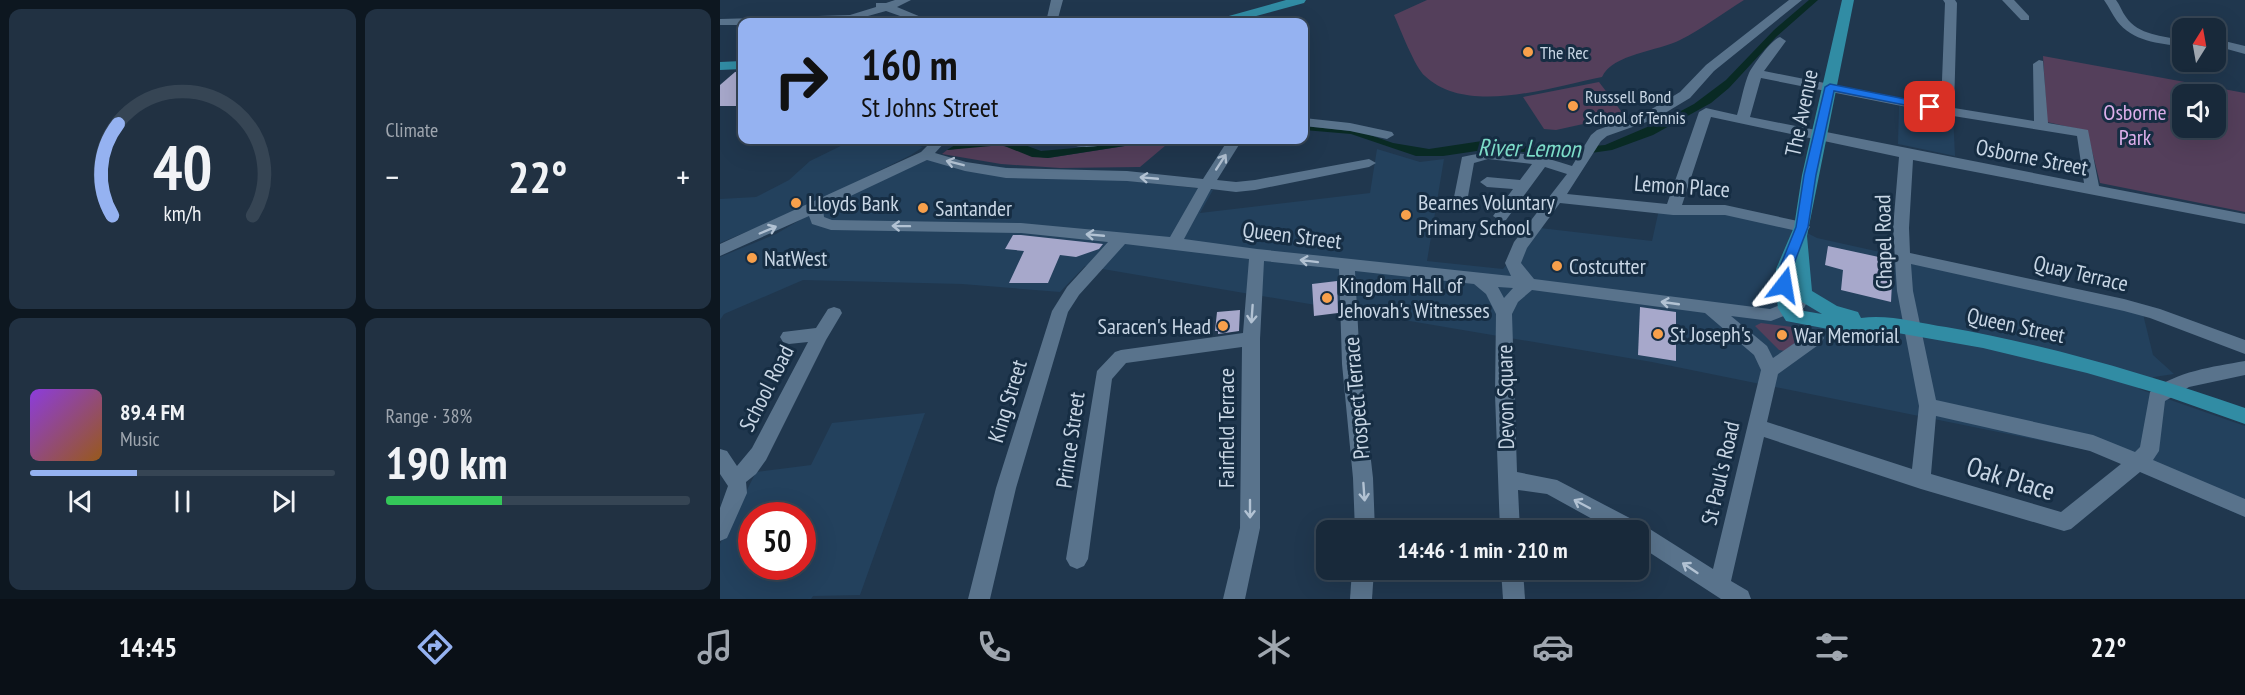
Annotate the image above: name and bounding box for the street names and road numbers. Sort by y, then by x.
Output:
street label: The Avenue [1778,67,1824,159]
street label: Osborne Street [1974,132,2090,182]
street label: Lemon Place [1633,169,1731,203]
street label: Chapel Road [1868,194,1898,290]
street label: Queen Street [1241,215,1343,255]
street label: Quay Terrace [2031,249,2131,297]
street label: Queen Street [1964,301,2068,349]
street label: Prospect Terrace [1337,336,1375,460]
street label: School Road [732,340,800,436]
street label: Devon Square [1490,344,1520,450]
street label: King Street [981,356,1033,446]
street label: Fairfield Terrace [1212,368,1240,488]
street label: Prince Street [1049,390,1091,490]
street label: St Paul's Road [1695,418,1745,528]
street label: Oak Place [1963,448,2059,508]

